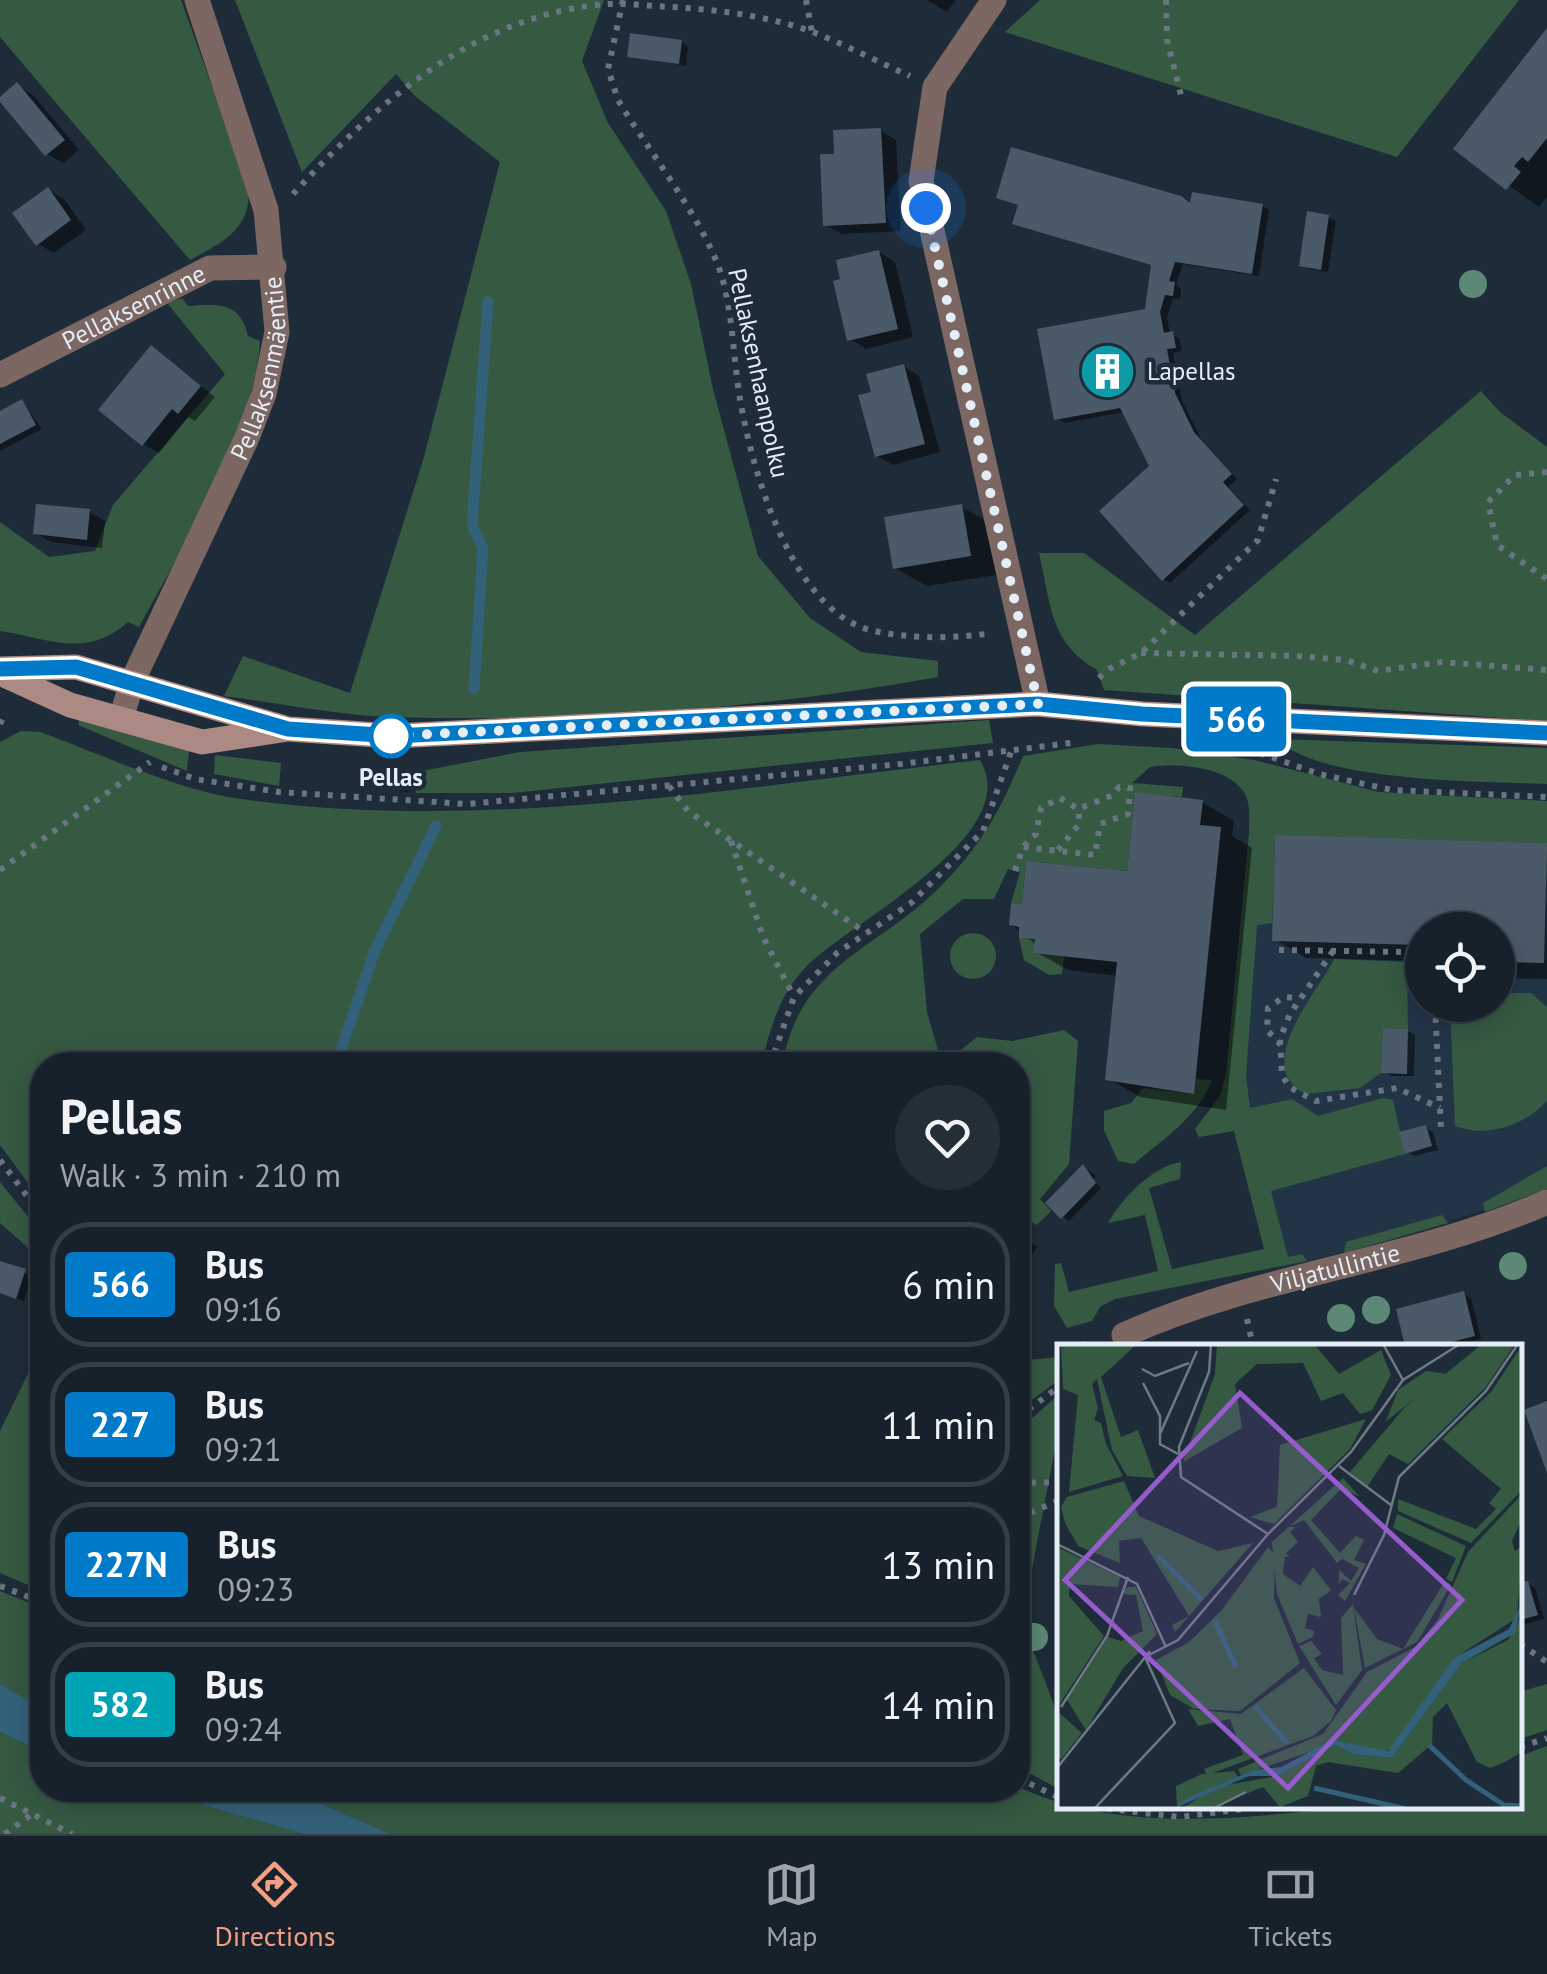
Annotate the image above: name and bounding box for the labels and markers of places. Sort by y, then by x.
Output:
building icon: Lapellas [1078,341,1138,401]
place label: Lapellas [1147,355,1236,387]
marker: Pellas [370,715,412,757]
place label: Pellas [359,761,423,793]

